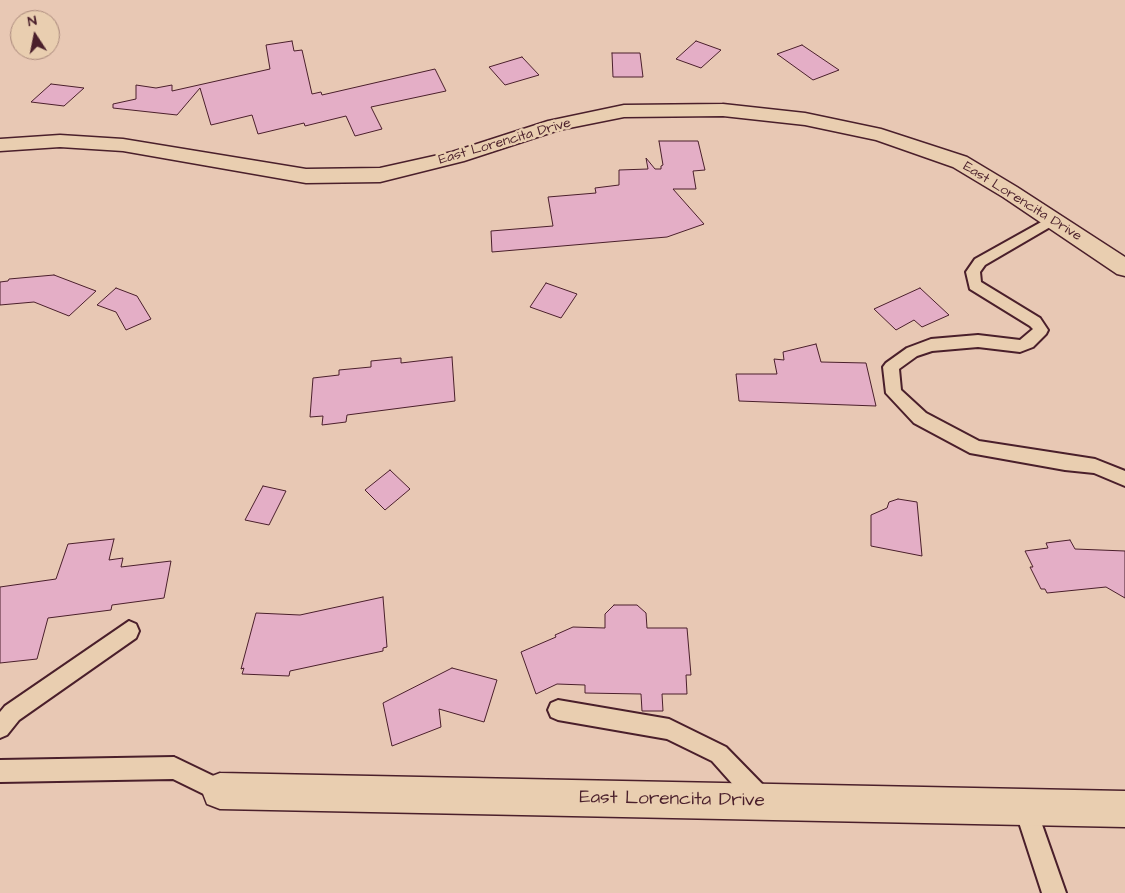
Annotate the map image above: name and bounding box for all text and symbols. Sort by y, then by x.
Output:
north arrow [10,10,60,60]
text: N [26,11,39,32]
street label: East Lorencita Drive [437,115,573,169]
street label: East Lorencita Drive [960,159,1084,245]
street label: East Lorencita Drive [579,787,765,813]

